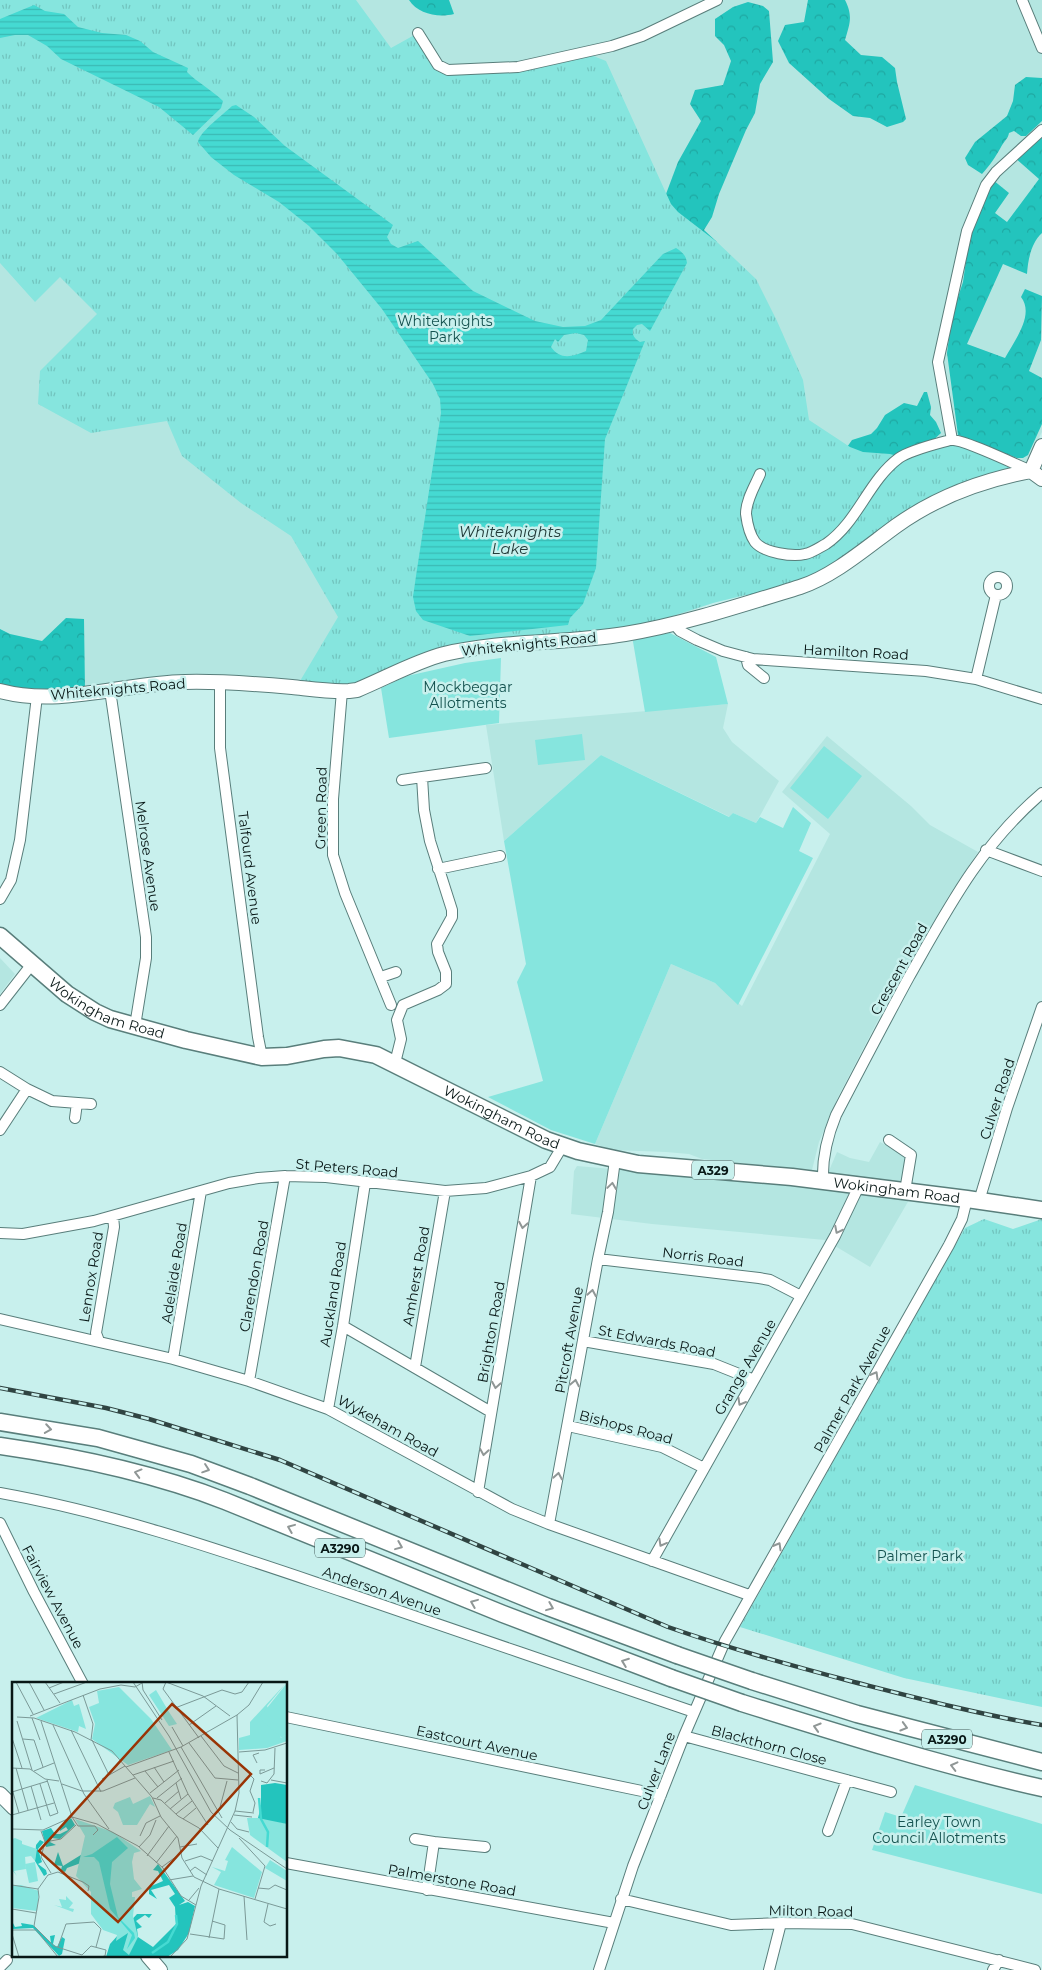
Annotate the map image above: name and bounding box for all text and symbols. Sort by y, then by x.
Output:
park label: Whiteknights Park [397,312,493,346]
water label: Whiteknights Lake [459,522,562,558]
street label: Whiteknights Road [461,628,597,660]
street label: Hamilton Road [803,640,909,664]
street label: Whiteknights Road [50,674,186,704]
park label: Mockbeggar Allotments [423,678,513,712]
street label: Green Road [311,766,331,850]
street label: Melrose Avenue [131,799,165,913]
street label: Talfourd Avenue [234,810,266,926]
street label: Crescent Road [866,920,932,1018]
street label: Wokingham Road [45,973,167,1043]
street label: Culver Road [975,1056,1019,1142]
street label: Wokingham Road [440,1081,562,1153]
street label: St Peters Road [295,1155,399,1181]
road number: A329 [692,1160,734,1180]
street label: Wokingham Road [832,1173,961,1207]
one-way arrow [606,1182,616,1190]
street label: Clarendon Road [235,1219,273,1333]
one-way arrow [518,1220,528,1229]
street label: Adelaide Road [157,1221,191,1325]
one-way arrow [834,1224,844,1233]
street label: Amherst Road [398,1225,434,1327]
street label: Lennox Road [75,1230,107,1324]
street label: Auckland Road [316,1240,350,1348]
street label: Norris Road [661,1243,745,1271]
street label: Brighton Road [473,1280,509,1384]
street label: Pitcroft Avenue [551,1285,587,1395]
one-way arrow [586,1288,596,1297]
street label: Grange Avenue [710,1316,780,1418]
street label: St Edwards Road [597,1321,717,1361]
street label: Palmer Park Avenue [809,1322,895,1456]
one-way arrow [869,1371,879,1380]
one-way arrow [570,1379,580,1388]
one-way arrow [491,1380,501,1389]
street label: Wykeham Road [334,1391,442,1461]
one-way arrow [738,1397,748,1406]
street label: Bishops Road [577,1406,675,1448]
one-way arrow [44,1423,53,1433]
one-way arrow [480,1448,490,1456]
one-way arrow [201,1463,209,1473]
one-way arrow [134,1468,143,1479]
one-way arrow [553,1472,563,1481]
one-way arrow [287,1524,296,1535]
one-way arrow [658,1538,668,1547]
road number: A3290 [315,1539,365,1558]
one-way arrow [394,1540,403,1550]
street label: Fairview Avenue [18,1542,88,1652]
one-way arrow [772,1543,782,1552]
park label: Palmer Park [877,1547,964,1565]
street label: Anderson Avenue [320,1562,444,1620]
one-way arrow [470,1598,479,1609]
one-way arrow [545,1602,553,1612]
one-way arrow [621,1658,630,1668]
inset map [12,1682,288,1958]
street label: Eastcourt Avenue [415,1721,539,1765]
street label: Blackthorn Close [709,1721,829,1769]
one-way arrow [899,1721,908,1732]
one-way arrow [813,1722,821,1732]
street label: Culver Lane [633,1729,679,1813]
road number: A3290 [922,1730,972,1748]
one-way arrow [950,1761,958,1772]
park label: Earley Town Council Allotments [872,1813,1006,1847]
street label: Palmerstone Road [386,1860,518,1900]
street label: Milton Road [768,1901,854,1921]

